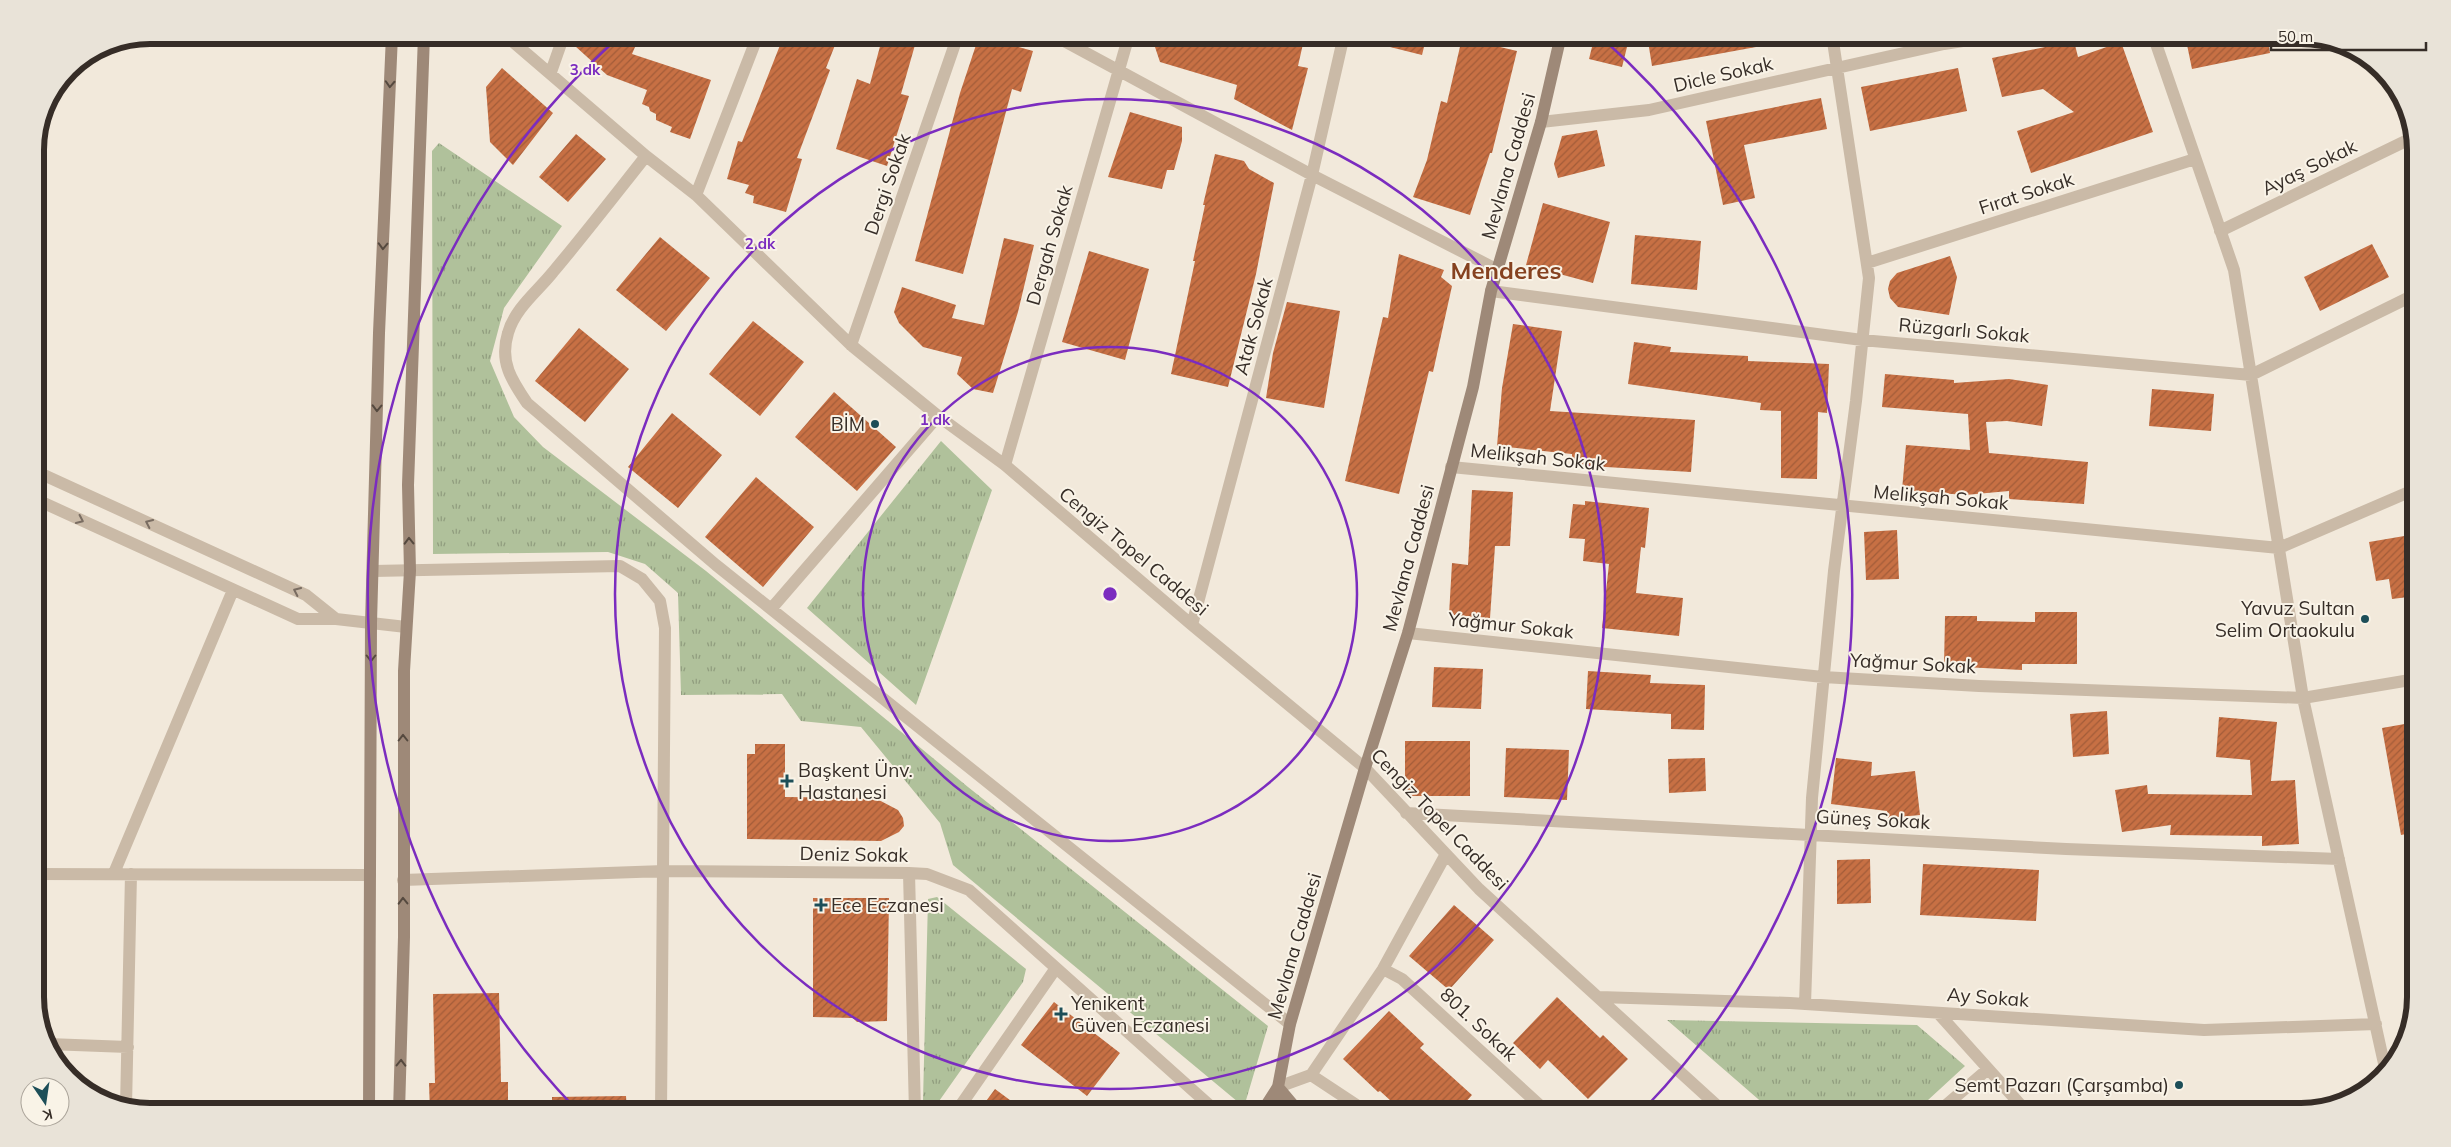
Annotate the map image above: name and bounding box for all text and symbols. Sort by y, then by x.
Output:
scale bar [2271,20,2426,52]
text: 50 m [2278,27,2313,46]
street label: Dicle Sokak [1671,51,1775,97]
text: 3 dk [570,60,601,79]
one-way arrow [385,80,395,88]
street label: Mevlana Caddesi [1476,90,1540,242]
street label: Dergi Sokak [858,130,916,238]
street label: Ayaş Sokak [2258,134,2361,200]
street label: Fırat Sokak [1976,166,2077,220]
street label: Dergah Sokak [1020,182,1078,308]
text: 2 dk [745,234,776,253]
one-way arrow [378,242,388,250]
district label: Menderes [1451,255,1561,285]
street label: Atak Sokak [1228,274,1278,377]
street label: Rüzgarlı Sokak [1898,312,2031,348]
one-way arrow [372,405,383,413]
text: 1 dk [920,410,951,429]
place label: BİM [831,412,865,436]
marker: BİM [869,418,881,430]
street label: Melikşah Sokak [1469,438,1607,476]
street label: Melikşah Sokak [1872,479,2010,515]
street label: Cengiz Topel Caddesi [1054,481,1214,621]
street label: Mevlana Caddesi [1377,482,1439,634]
one-way arrow [75,513,84,524]
one-way arrow [145,519,154,529]
one-way arrow [404,537,414,544]
centre of rings [1101,585,1119,603]
one-way arrow [293,586,302,597]
place label: Yavuz Sultan Selim Ortaokulu [2215,596,2355,642]
street label: Yağmur Sokak [1446,606,1575,644]
marker: Yavuz Sultan Selim Ortaokulu [2359,613,2371,625]
street label: Yağmur Sokak [1848,648,1977,678]
one-way arrow [366,655,376,663]
one-way arrow [398,734,409,742]
street label: Cengiz Topel Caddesi [1366,743,1514,895]
place label: Başkent Ünv. Hastanesi [798,758,913,804]
marker: Başkent Ünv. Hastanesi [780,774,794,788]
street label: Güneş Sokak [1815,804,1931,834]
street label: Deniz Sokak [800,841,909,867]
street label: Mevlana Caddesi [1262,870,1326,1022]
place label: Ece Eczanesi [831,893,944,917]
one-way arrow [398,897,408,904]
marker: Ece Eczanesi [815,899,827,911]
street label: 801. Sokak [1435,982,1523,1066]
street label: Ay Sokak [1946,982,2030,1012]
place label: Yenikent Güven Eczanesi [1070,991,1209,1037]
marker: Yenikent Güven Eczanesi [1055,1008,1067,1020]
one-way arrow [395,1059,406,1067]
place label: Semt Pazarı (Çarşamba) [1955,1073,2169,1097]
north arrow [20,1077,70,1127]
marker: Semt Pazarı (Çarşamba) [2173,1079,2185,1091]
text: K [41,1105,54,1125]

